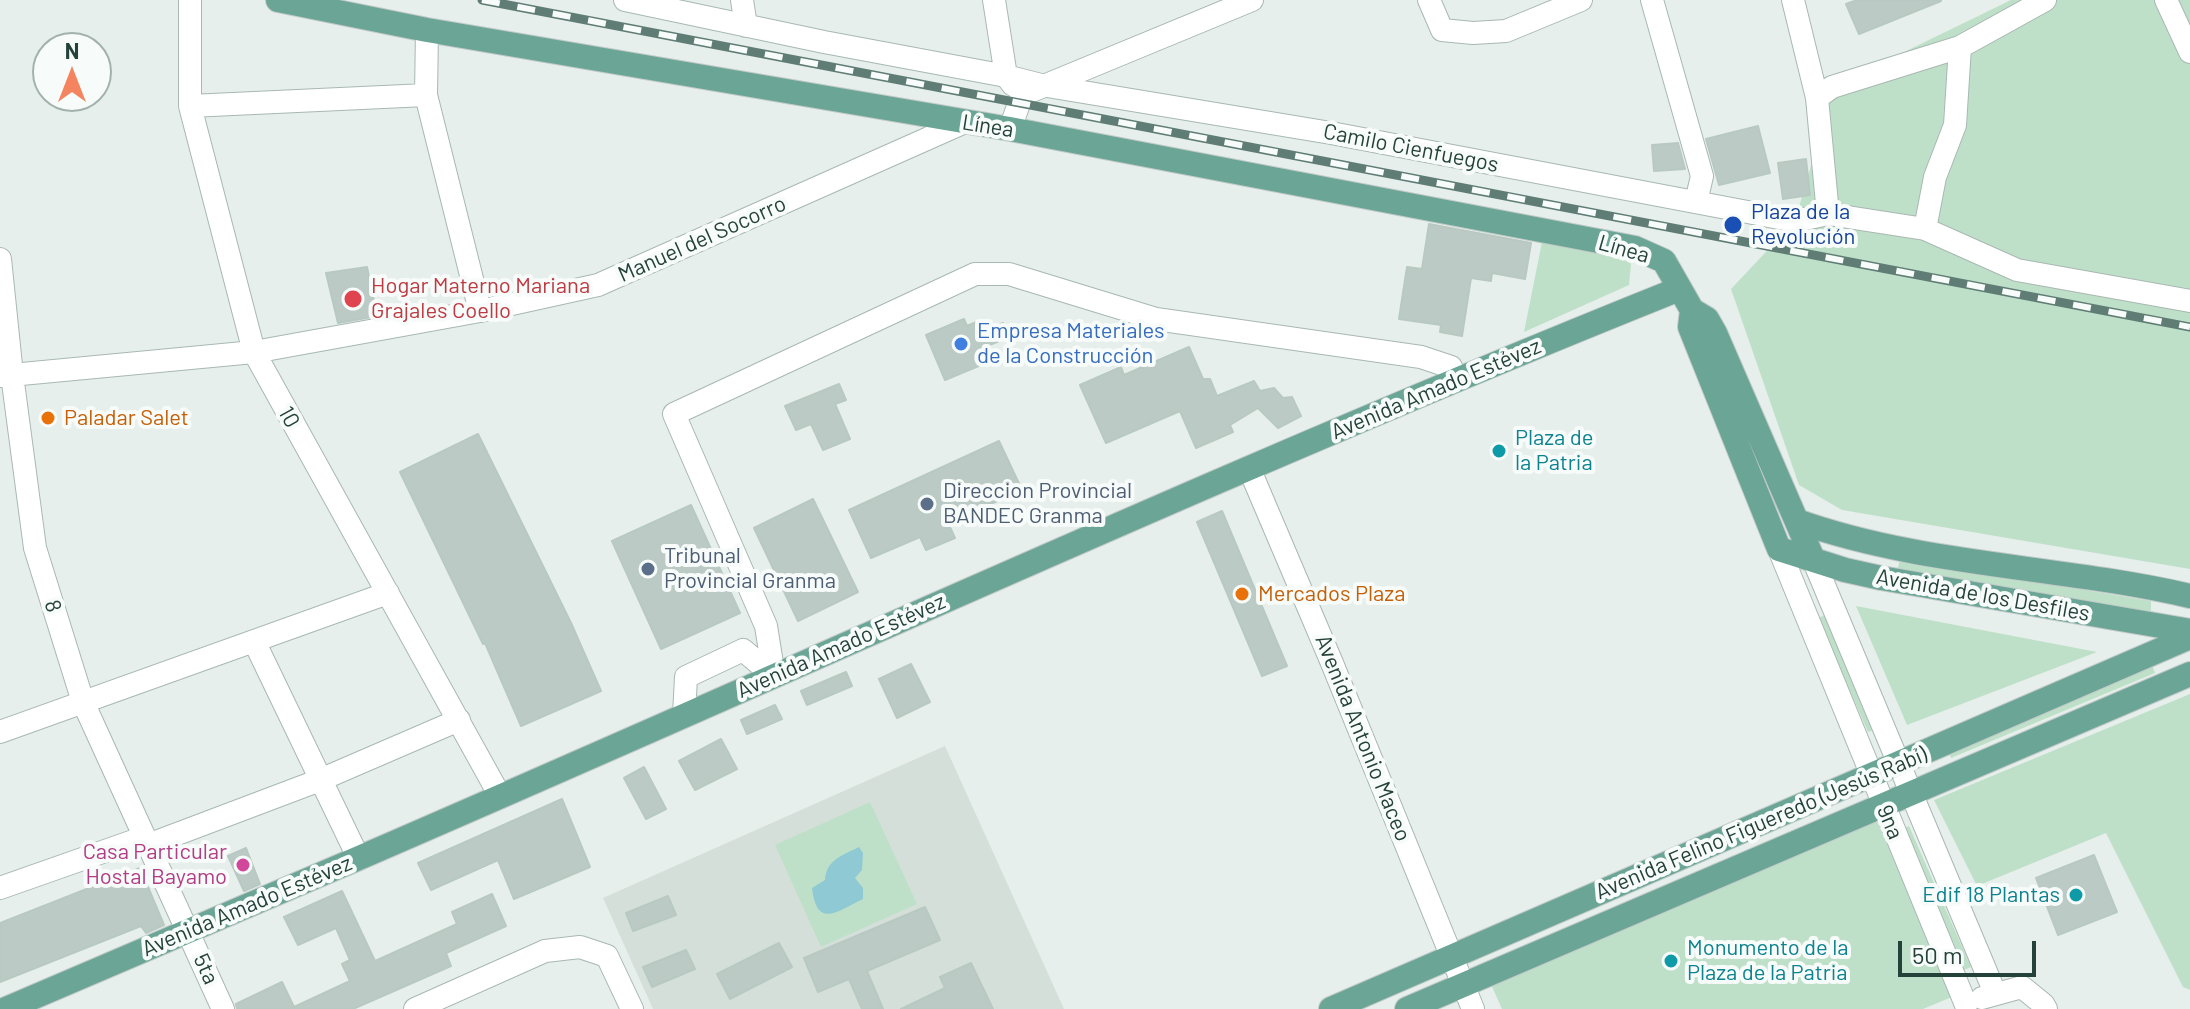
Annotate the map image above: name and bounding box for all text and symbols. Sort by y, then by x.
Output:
north arrow [32,32,112,112]
text: N [65,37,79,63]
street label: Línea [960,109,1016,143]
street label: Camilo Cienfuegos [1321,118,1501,178]
street label: Manuel del Socorro [614,190,790,288]
place label: Plaza de la Revolución [1751,199,1855,250]
marker: Plaza de la Revolución [1722,214,1744,236]
street label: Línea [1596,229,1652,269]
place label: Hogar Materno Mariana Grajales Coello [371,273,590,324]
marker: Hogar Materno Mariana Grajales Coello [342,288,364,310]
place label: Empresa Materiales de la Construcción [977,318,1165,370]
street label: Avenida Amado Estévez [1327,333,1545,445]
marker: Empresa Materiales de la Construcción [952,335,970,353]
street label: 10 [273,402,305,432]
place label: Paladar Salet [64,405,189,431]
marker: Paladar Salet [39,409,57,427]
place label: Plaza de la Patria [1515,425,1593,476]
marker: Plaza de la Patria [1490,442,1508,460]
place label: Direccion Provincial BANDEC Granma [943,478,1132,530]
marker: Direccion Provincial BANDEC Granma [918,495,936,513]
place label: Tribunal Provincial Granma [664,543,836,594]
marker: Tribunal Provincial Granma [639,560,657,578]
street label: Avenida de los Desfiles [1874,563,2092,627]
place label: Mercados Plaza [1258,581,1405,607]
marker: Mercados Plaza [1233,585,1251,603]
street label: Avenida Amado Estévez [733,588,949,704]
street label: 8 [39,597,67,615]
street label: Avenida Antonio Maceo [1309,631,1417,845]
street label: Avenida Felino Figueredo (Jesús Rabí) [1591,741,1931,905]
street label: 9na [1871,801,1909,843]
place label: Casa Particular Hostal Bayamo [83,839,227,890]
street label: Avenida Amado Estévez [138,850,356,962]
marker: Casa Particular Hostal Bayamo [234,856,252,874]
place label: Edif 18 Plantas [1922,882,2060,908]
marker: Edif 18 Plantas [2067,886,2085,904]
scale bar [1902,925,2040,975]
place label: Monumento de la Plaza de la Patria [1687,935,1849,986]
text: 50 m [1912,940,1963,969]
street label: 5ta [188,950,224,988]
marker: Monumento de la Plaza de la Patria [1662,952,1680,970]

